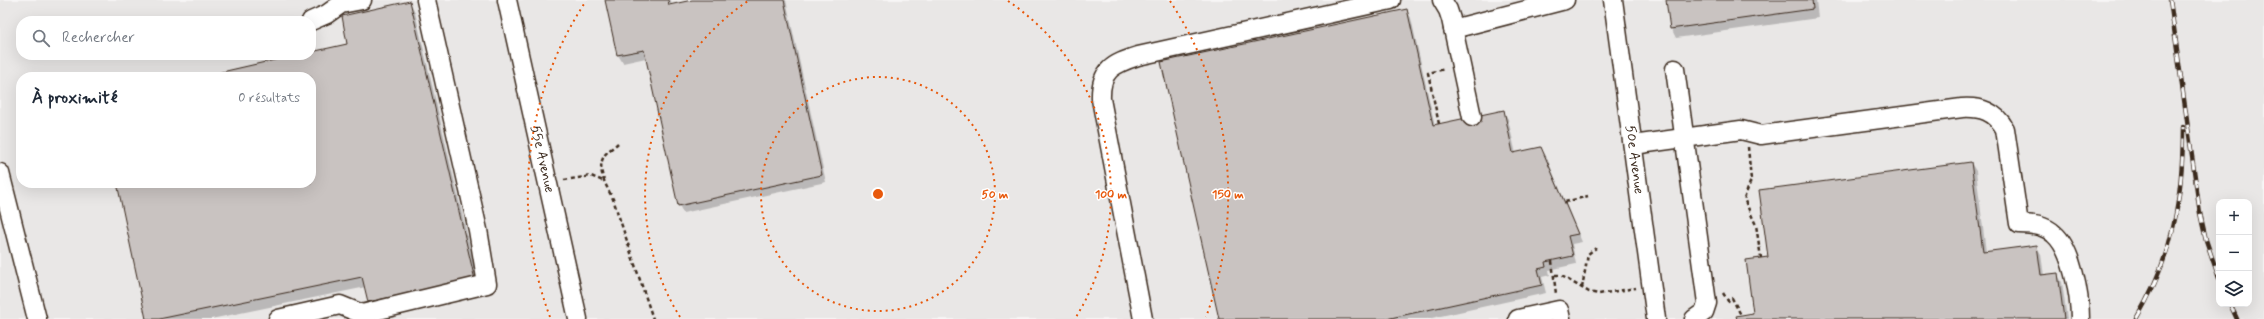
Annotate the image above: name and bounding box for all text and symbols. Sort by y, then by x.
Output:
search box [16,16,316,60]
icon: search [30,27,52,49]
text: Rechercher [62,28,135,48]
text: À proximité [32,87,117,109]
text: 0 résultats [238,90,300,107]
street label: 55e Avenue [526,124,559,195]
street label: 50e Avenue [1621,124,1648,195]
centre of rings [871,187,885,201]
text: 50 m [982,187,1009,203]
text: 100 m [1095,187,1128,203]
text: 150 m [1212,187,1244,203]
map controls [2216,199,2252,307]
button: + [2216,199,2252,235]
button: − [2216,235,2252,271]
button: layers [2216,271,2252,307]

